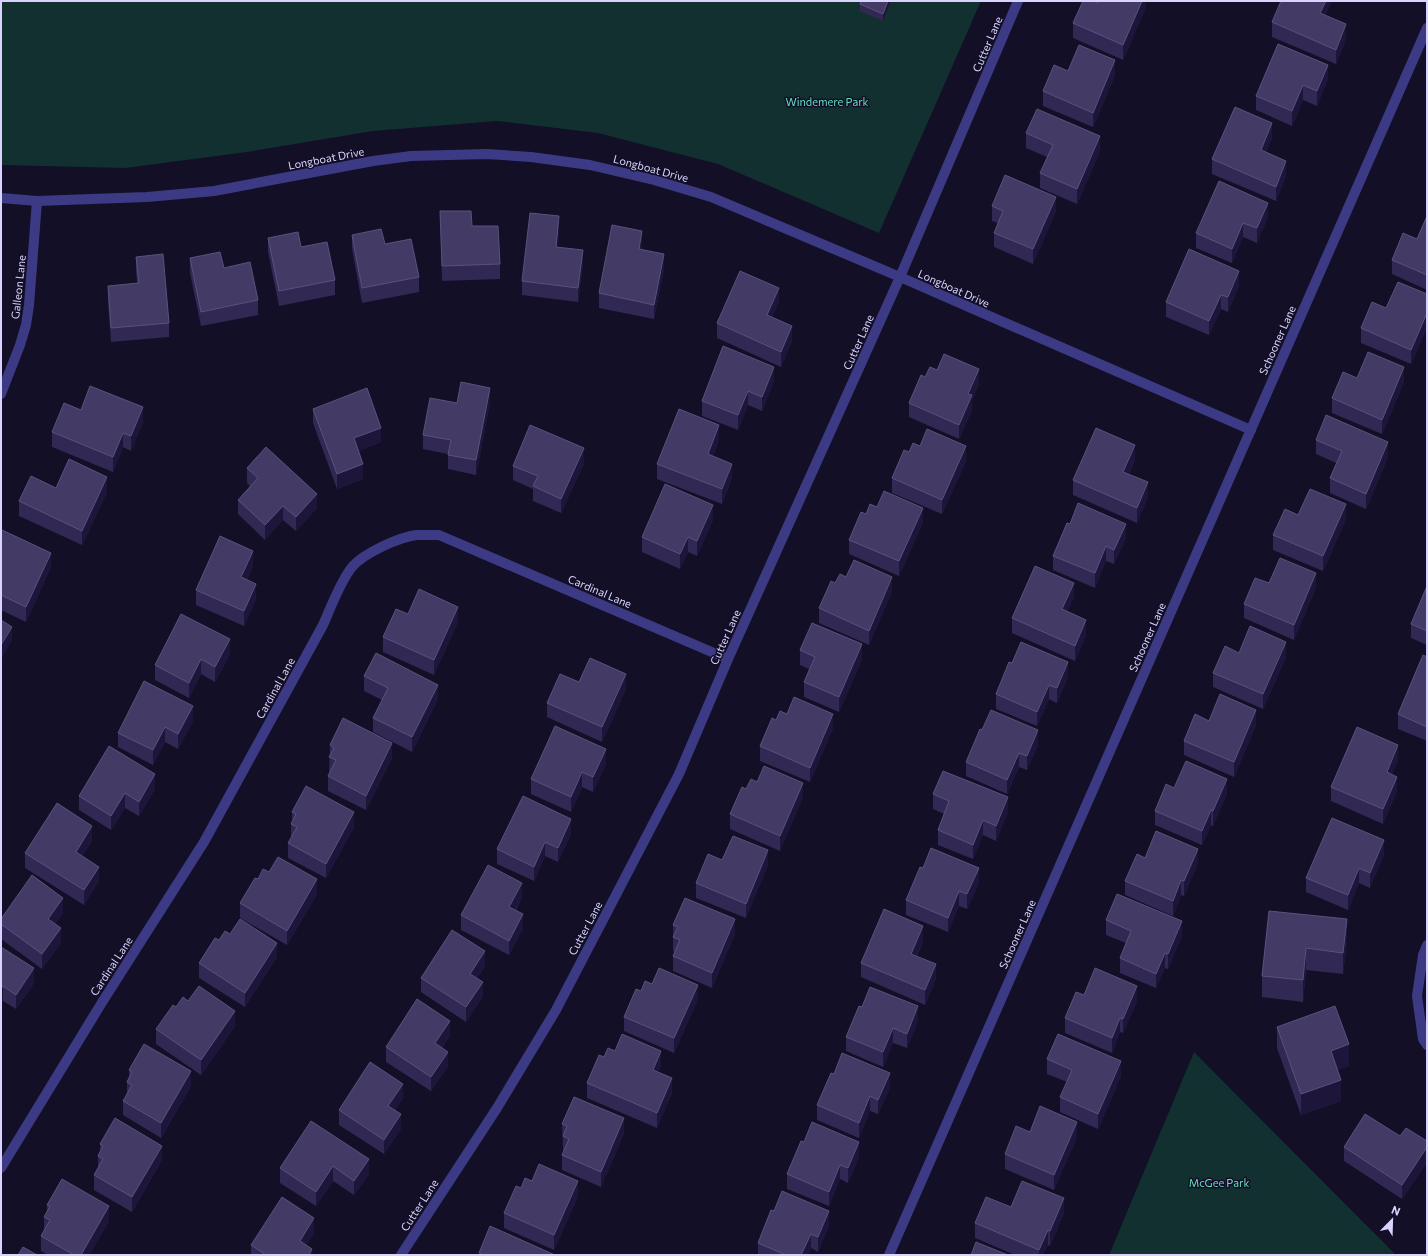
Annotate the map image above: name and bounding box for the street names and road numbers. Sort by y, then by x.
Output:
street label: Cutter Lane [969,14,1005,74]
street label: Longboat Drive [287,144,365,172]
street label: Longboat Drive [612,152,690,184]
street label: Galleon Lane [8,254,28,320]
street label: Longboat Drive [916,266,992,310]
street label: Schooner Lane [1256,303,1298,376]
street label: Cutter Lane [840,312,876,372]
street label: Cardinal Lane [566,572,634,610]
street label: Schooner Lane [1126,600,1168,673]
street label: Cutter Lane [707,607,743,667]
street label: Cardinal Lane [253,655,297,721]
street label: Schooner Lane [996,897,1038,970]
street label: Cutter Lane [565,899,605,957]
street label: Cardinal Lane [87,934,135,998]
street label: Cutter Lane [397,1177,441,1233]

